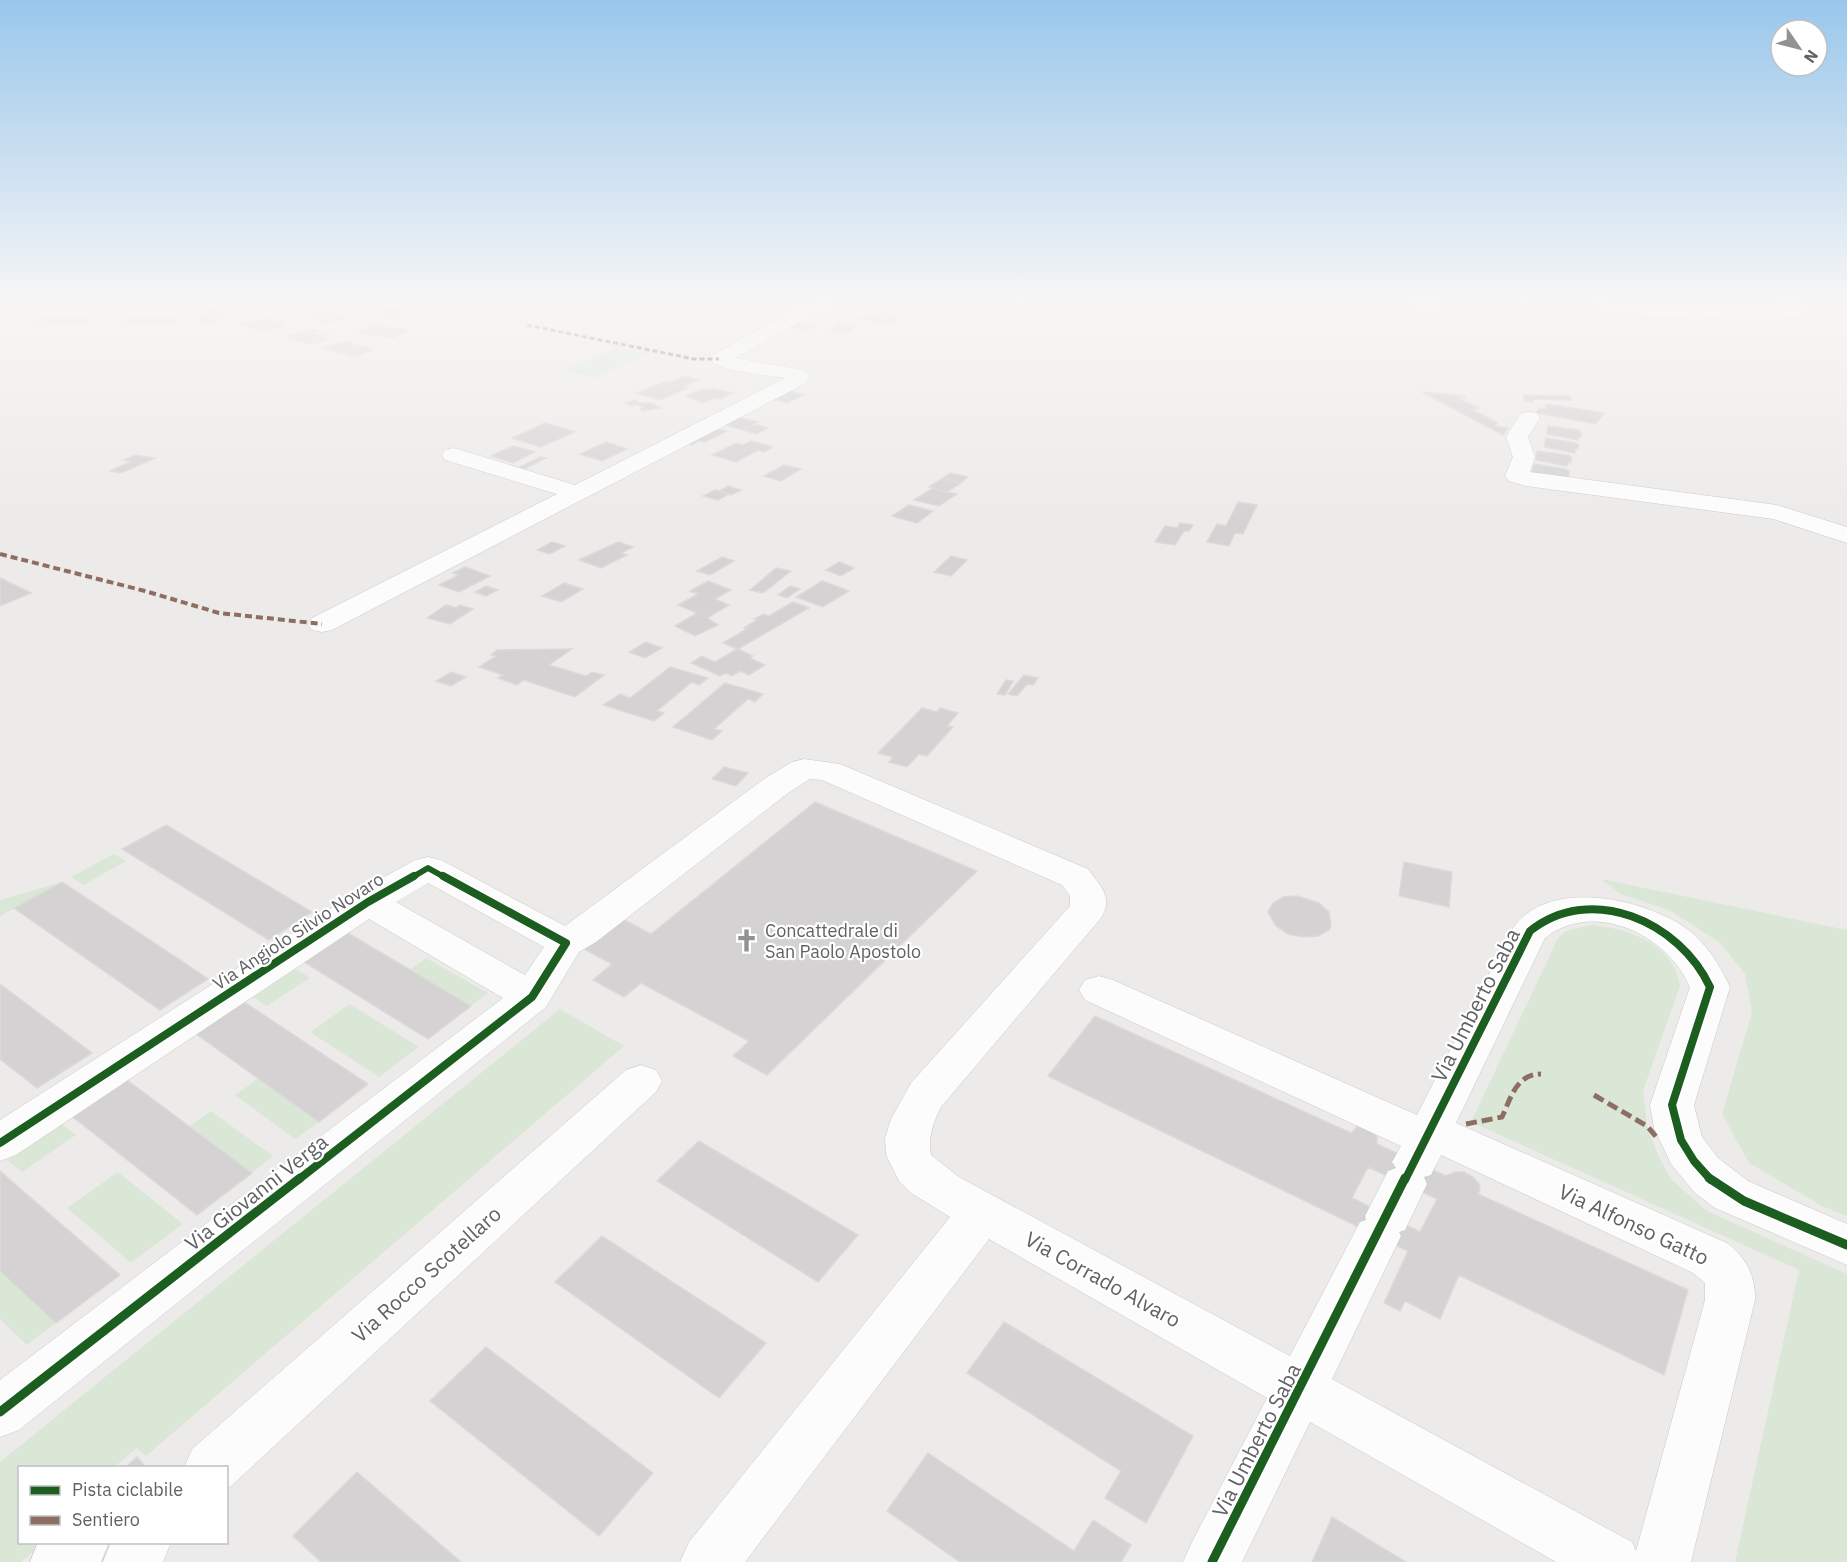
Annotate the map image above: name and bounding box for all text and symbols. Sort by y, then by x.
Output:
north arrow [1769,18,1829,78]
text: N [1800,46,1823,67]
street label: Via Angiolo Silvio Novaro [208,867,388,995]
place label: Concattedrale di San Paolo Apostolo [765,919,921,963]
street label: Via Umberto Saba [1424,923,1526,1087]
church icon: Concattedrale di San Paolo Apostolo [734,927,760,953]
street label: Via Giovanni Verga [179,1127,333,1257]
street label: Via Alfonso Gatto [1554,1177,1714,1271]
street label: Via Rocco Scotellaro [345,1199,507,1349]
street label: Via Corrado Alvaro [1020,1225,1186,1333]
street label: Via Umberto Saba [1205,1358,1307,1522]
legend [18,1466,228,1544]
text: Pista ciclabile [72,1478,183,1501]
text: Sentiero [72,1508,140,1531]

